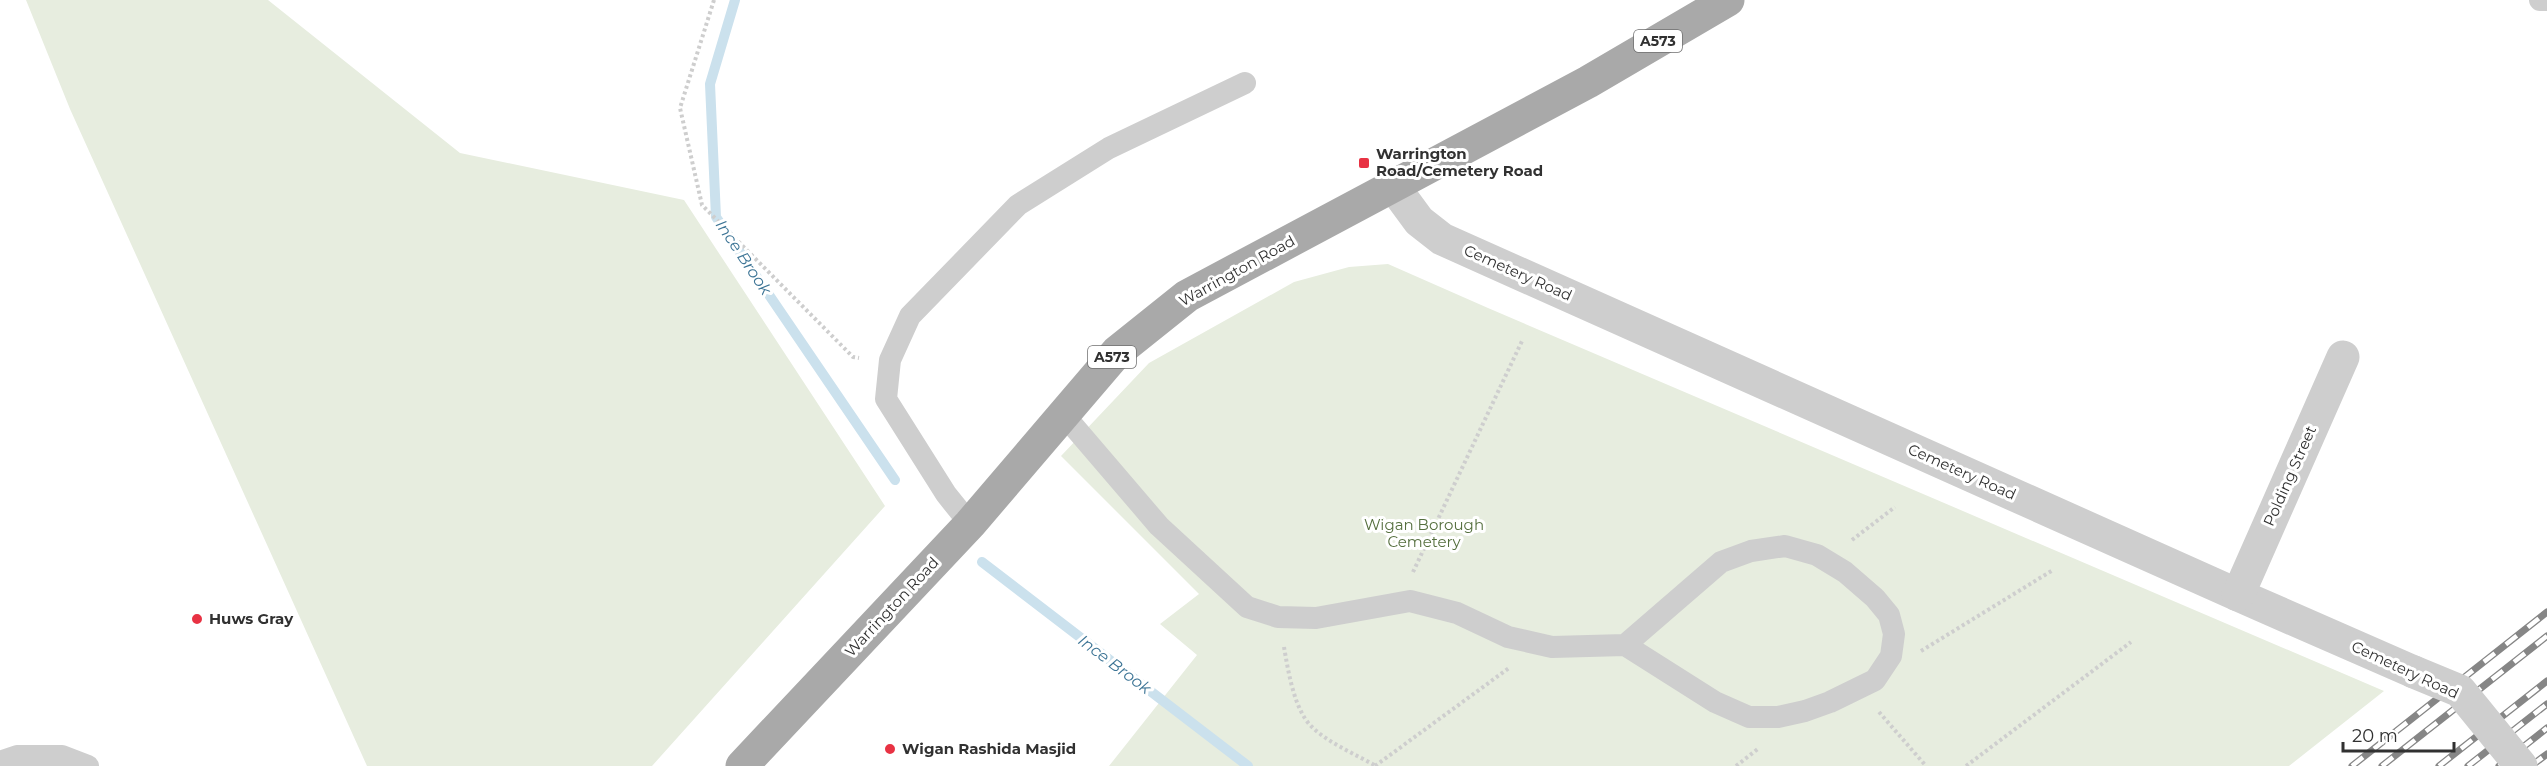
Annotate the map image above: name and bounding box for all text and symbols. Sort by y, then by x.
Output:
road number: A573 [1634,30,1682,52]
place label: Warrington Road/Cemetery Road [1376,144,1543,180]
marker: Warrington Road/Cemetery Road [1357,156,1371,170]
water label: Ince Brook [712,216,776,300]
street label: Warrington Road [1176,231,1298,310]
street label: Cemetery Road [1461,240,1575,305]
road number: A573 [1088,346,1136,368]
street label: Polding Street [2259,423,2320,529]
street label: Cemetery Road [1905,439,2019,504]
park label: Wigan Borough Cemetery [1364,515,1484,551]
street label: Warrington Road [841,553,943,660]
place label: Huws Gray [209,609,294,628]
marker: Huws Gray [190,612,204,626]
water label: Ince Brook [1075,631,1156,699]
street label: Cemetery Road [2348,636,2462,703]
scale bar [2343,715,2454,753]
text: 20 m [2352,725,2398,747]
place label: Wigan Rashida Masjid [902,739,1076,758]
marker: Wigan Rashida Masjid [883,742,897,756]

